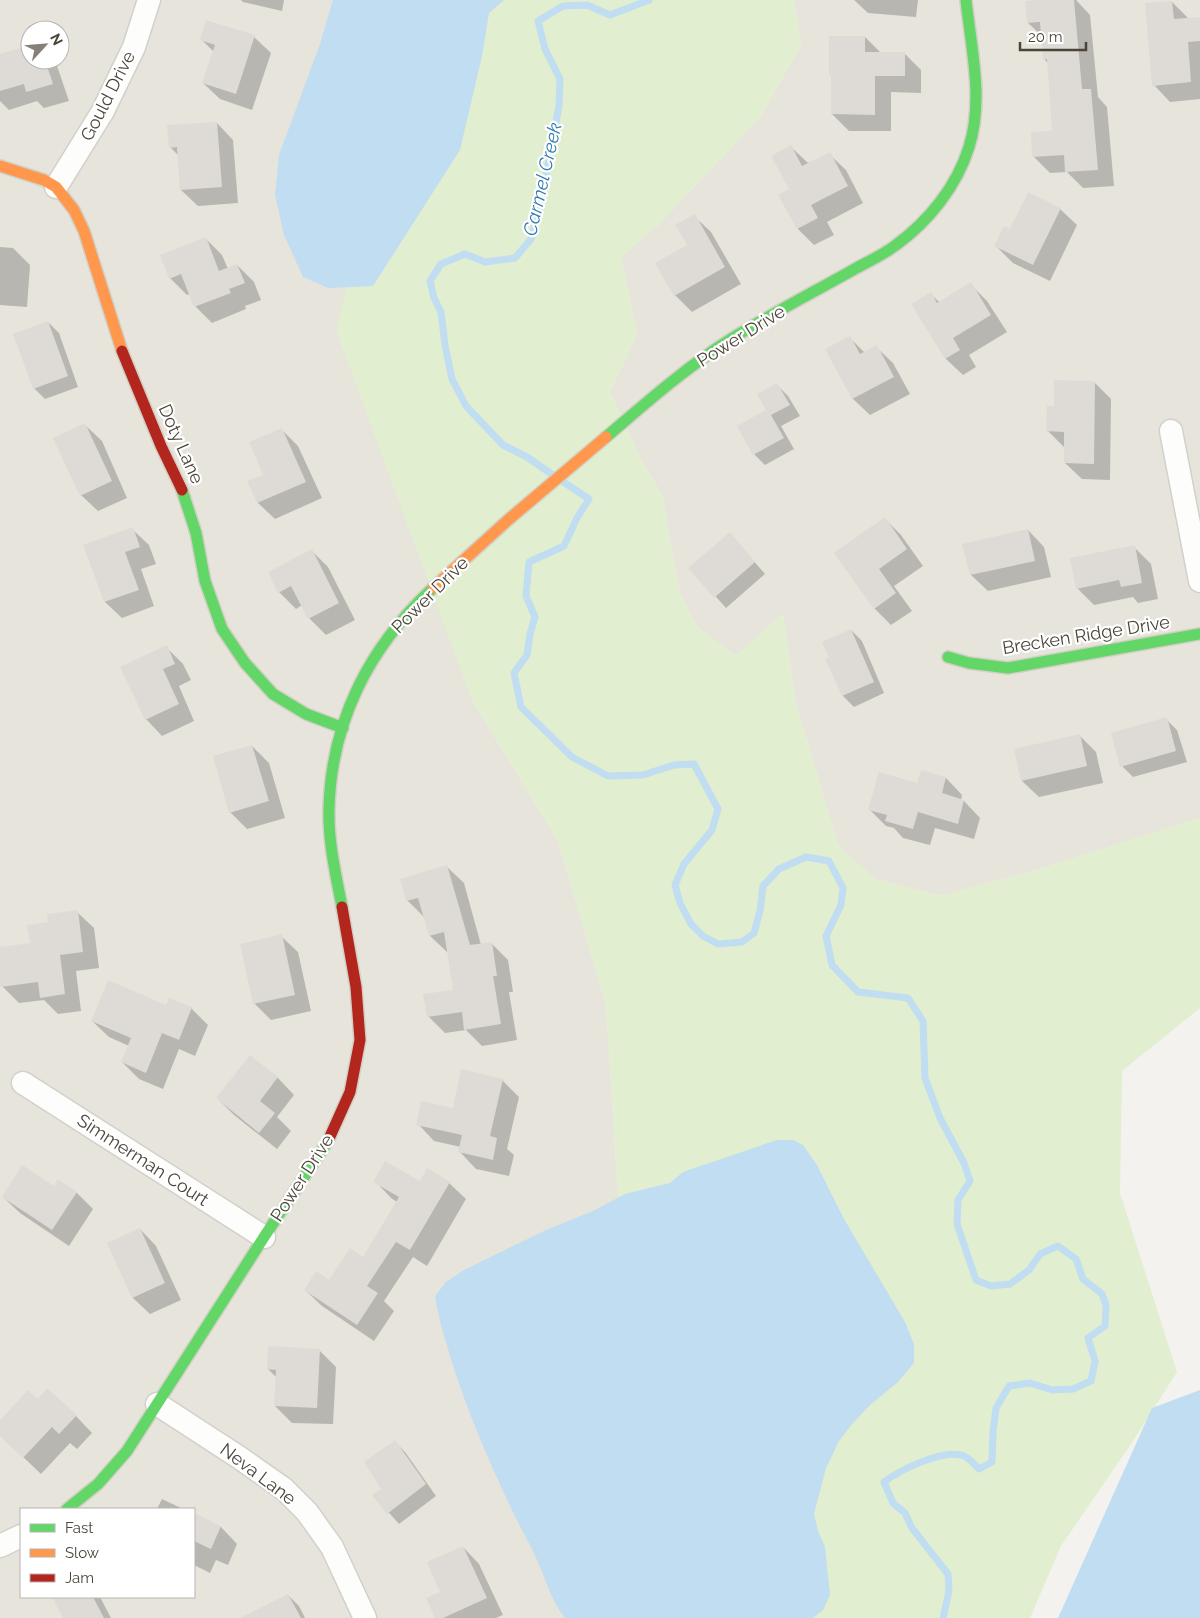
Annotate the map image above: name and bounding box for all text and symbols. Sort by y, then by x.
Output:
north arrow [20,20,70,70]
scale bar [1020,20,1086,52]
text: 20 m [1028,28,1063,46]
text: N [47,31,66,48]
street label: Gould Drive [76,47,139,144]
water label: Carmel Creek [518,120,566,238]
street label: Power Drive [693,300,789,371]
street label: Doty Lane [155,401,208,487]
street label: Power Drive [387,552,473,637]
street label: Brecken Ridge Drive [1001,611,1172,658]
street label: Simmerman Court [74,1109,213,1210]
street label: Power Drive [266,1130,338,1225]
street label: Neva Lane [216,1438,301,1509]
legend [20,1508,195,1598]
text: Fast [65,1519,93,1537]
text: Slow [65,1544,99,1562]
text: Jam [65,1569,94,1587]

